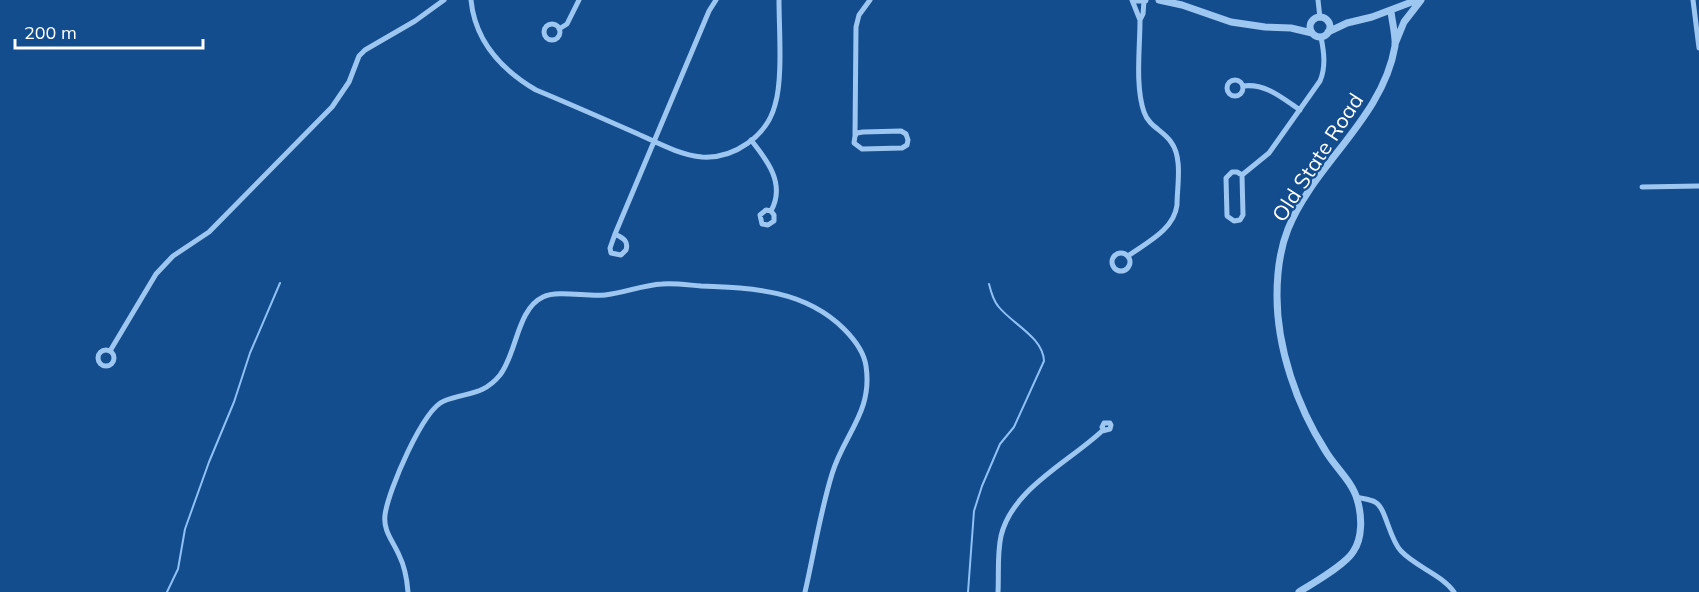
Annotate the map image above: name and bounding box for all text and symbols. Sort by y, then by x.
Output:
scale bar [15,12,202,50]
text: 200 m [24,21,77,44]
street label: Old State Road [1266,88,1368,226]

